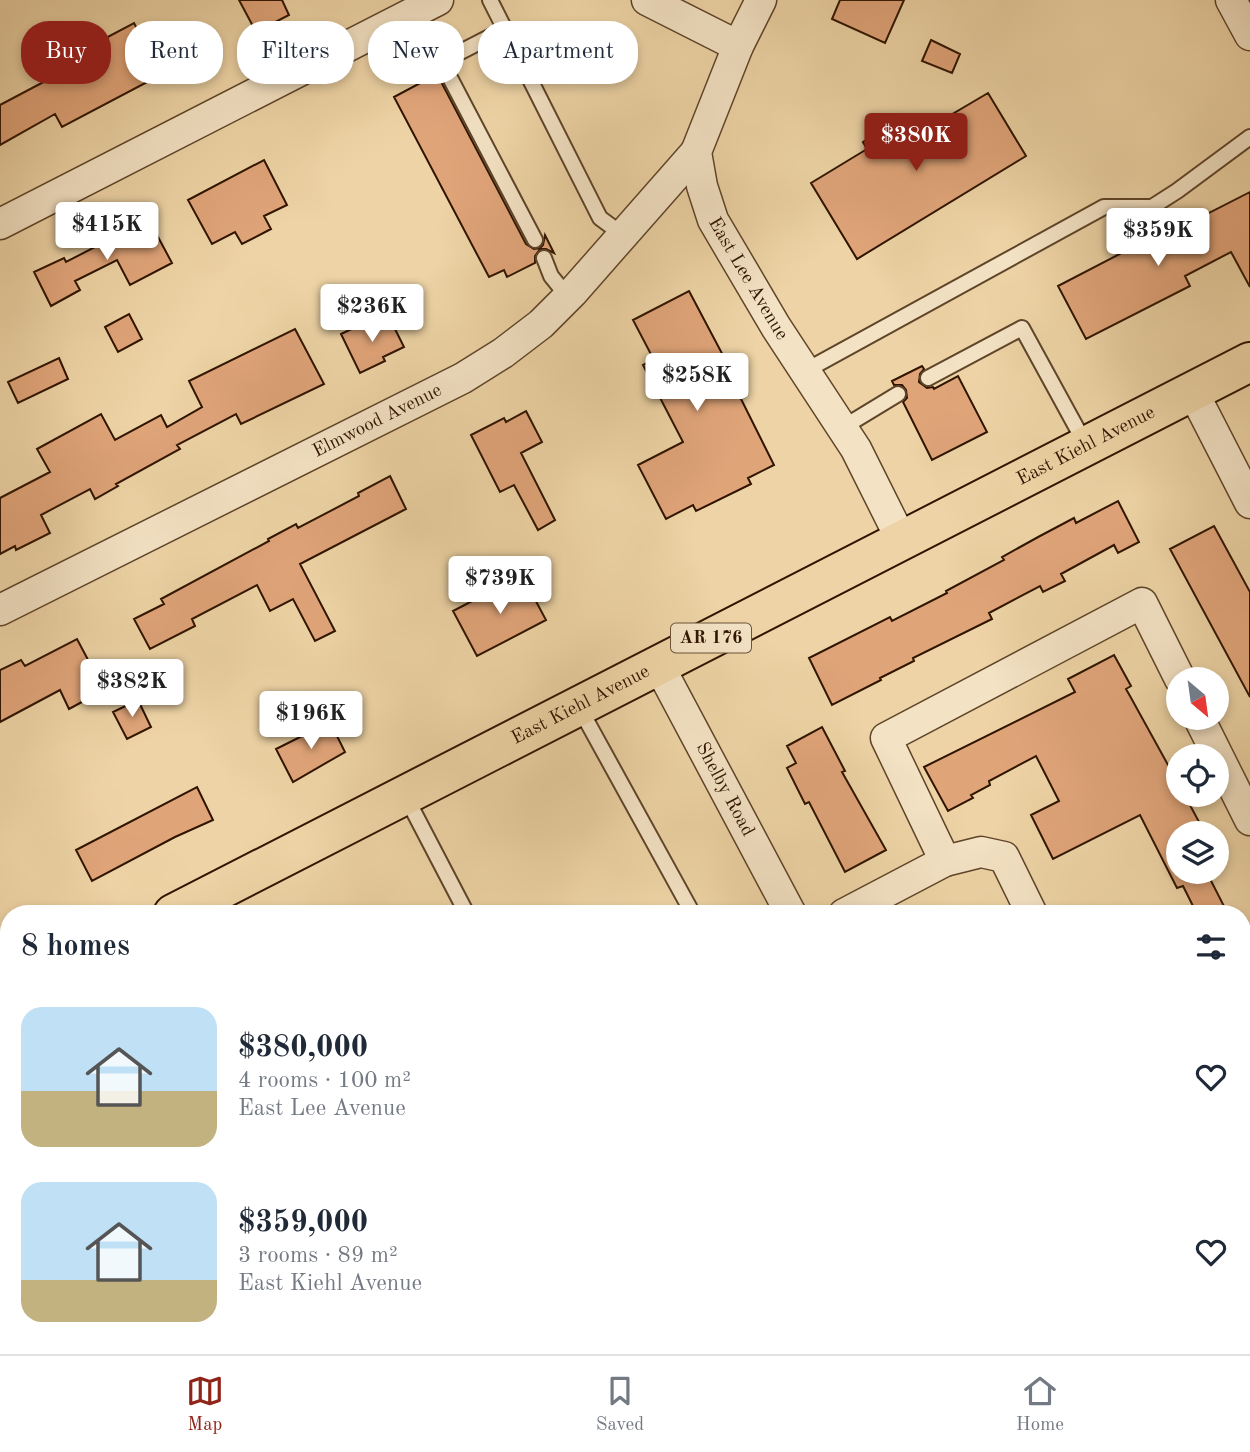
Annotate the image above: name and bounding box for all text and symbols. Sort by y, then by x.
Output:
chip: Buy [21,21,111,84]
chip: Rent [125,21,223,84]
chip: Filters [237,21,354,84]
chip: New [368,21,464,84]
chip: Apartment [478,21,638,84]
pin: $380K [867,114,965,173]
text: $380K [880,124,952,147]
pin: $415K [58,202,156,262]
pin: $359K [1109,208,1207,268]
text: $415K [71,213,143,236]
street label: East Lee Avenue [704,214,791,343]
text: $359K [1122,219,1194,242]
pin: $236K [323,284,421,344]
text: $236K [336,295,408,318]
pin: $258K [648,354,746,413]
text: $258K [661,364,733,387]
street label: Elmwood Avenue [310,381,445,461]
street label: East Kiehl Avenue [1014,403,1158,489]
pin: $739K [451,556,549,616]
text: $739K [464,567,536,590]
road number: AR 176 [671,624,751,652]
pin: $382K [83,660,181,719]
street label: East Kiehl Avenue [509,662,653,748]
north arrow [1166,667,1228,730]
map controls [1166,667,1229,884]
text: $382K [96,670,168,693]
pin: $196K [262,692,360,751]
text: $196K [275,702,347,725]
street label: Shelby Road [692,739,757,840]
button: locate [1166,744,1229,807]
button: layers [1166,821,1229,884]
icon: filters [1192,928,1230,966]
text: 8 homes [21,932,130,962]
text: $380,000 [238,1033,368,1063]
icon: home [77,1035,161,1119]
icon: heart [1192,1058,1230,1096]
text: 4 rooms · 100 m² [238,1069,411,1092]
text: East Lee Avenue [238,1097,406,1120]
text: $359,000 [238,1208,368,1238]
icon: home [77,1210,161,1294]
icon: heart [1192,1233,1230,1271]
text: 3 rooms · 89 m² [238,1244,398,1267]
text: East Kiehl Avenue [238,1272,422,1295]
tab: Map [186,1372,224,1437]
tab: Saved [596,1372,644,1437]
tab: Home [1016,1372,1064,1437]

